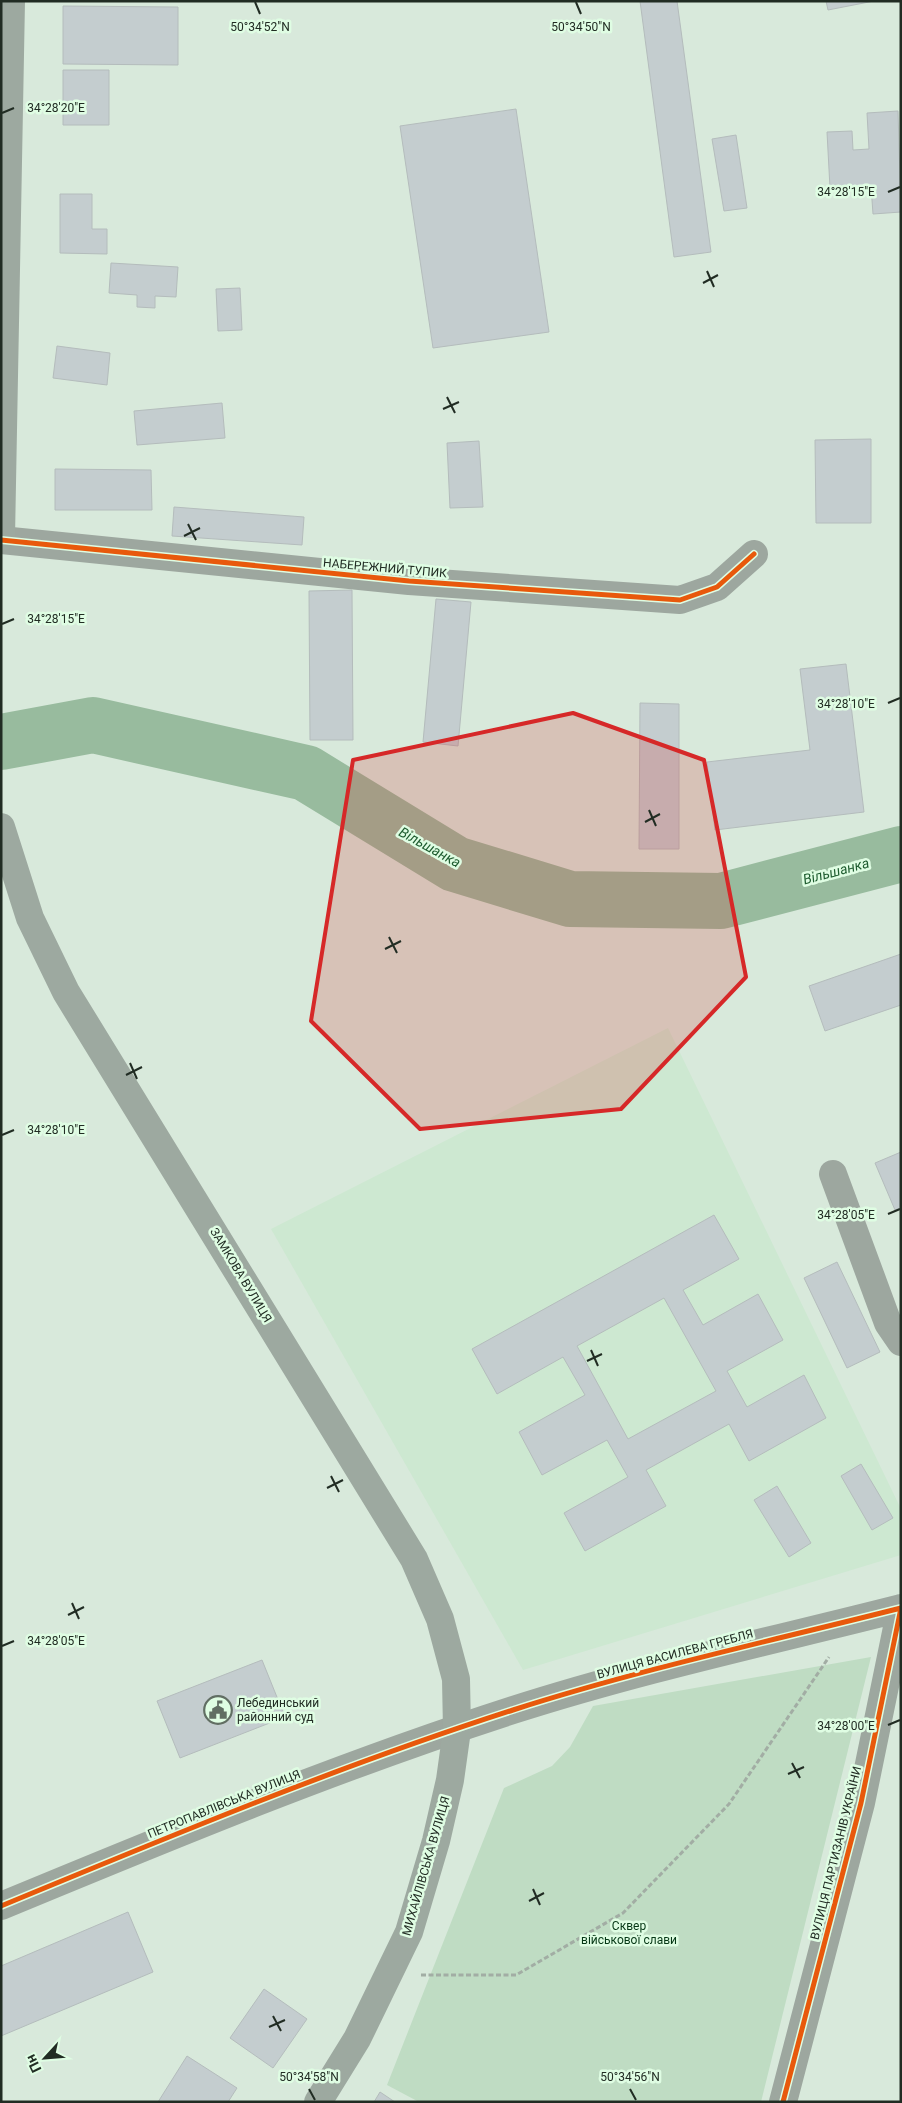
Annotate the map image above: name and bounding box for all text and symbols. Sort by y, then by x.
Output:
text: 50°34'52"N [230,20,290,34]
text: 50°34'50"N [551,20,611,34]
text: 34°28'20"E [27,101,85,115]
text: 34°28'15"E [817,185,875,199]
street label: НАБЕРЕЖНИЙ ТУПИК [323,555,448,580]
text: 34°28'15"E [27,612,85,626]
text: 34°28'10"E [817,697,875,711]
water label: Вільшанка [396,824,464,870]
water label: Вільшанка [801,854,871,888]
text: 34°28'10"E [27,1123,85,1137]
text: 34°28'05"E [817,1208,875,1222]
street label: ЗАМКОВА ВУЛИЦЯ [207,1225,275,1325]
street label: ВУЛИЦЯ ВАСИЛЕВА ГРЕБЛЯ [595,1626,755,1682]
text: 34°28'05"E [27,1634,85,1648]
public building icon: Лебединський районний суд [203,1695,233,1725]
place label: Лебединський районний суд [237,1696,319,1724]
text: 34°28'00"E [817,1719,875,1733]
street label: ВУЛИЦЯ ПАРТИЗАНІВ УКРАЇНИ [807,1765,864,1941]
street label: ПЕТРОПАВЛІВСЬКА ВУЛИЦЯ [146,1767,302,1841]
street label: МИХАЙЛІВСЬКА ВУЛИЦЯ [398,1794,453,1937]
park label: Сквер військової слави [581,1919,677,1947]
north arrow [20,2033,70,2083]
text: Пн [22,2052,44,2075]
text: 50°34'58"N [279,2070,339,2084]
text: 50°34'56"N [600,2070,660,2084]

